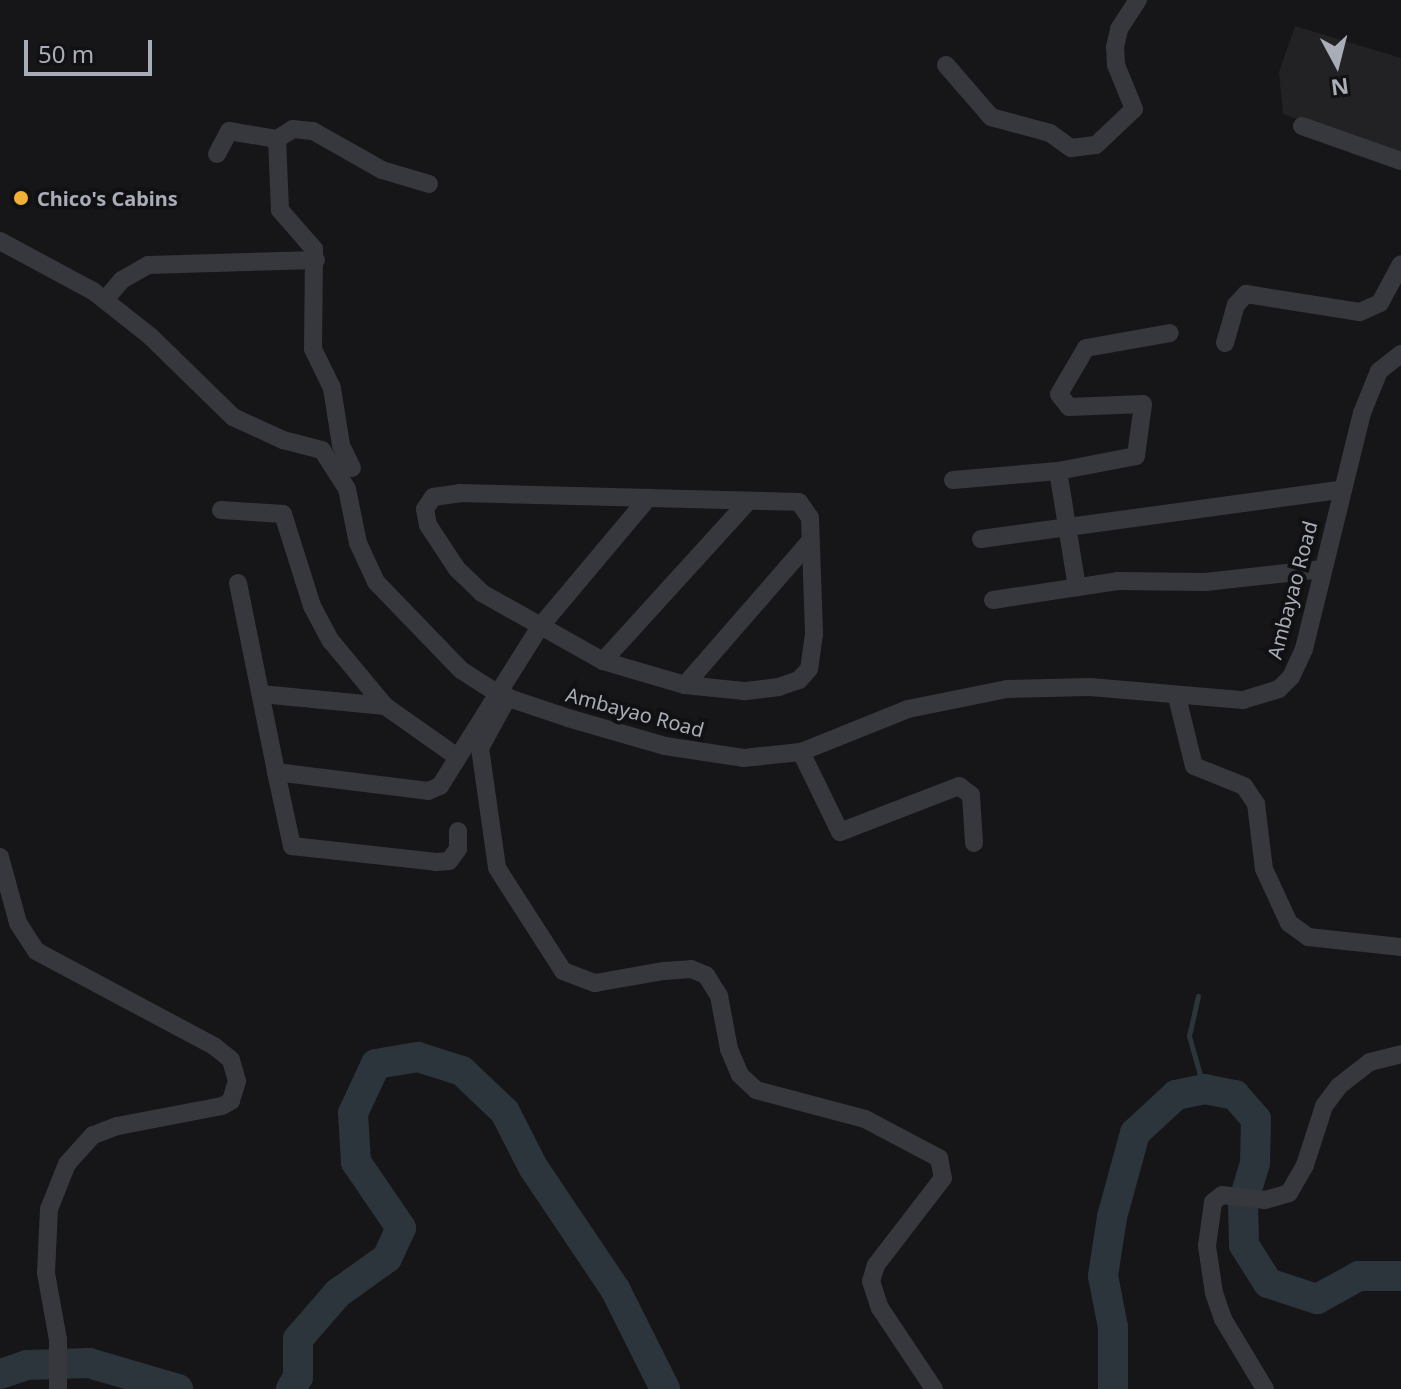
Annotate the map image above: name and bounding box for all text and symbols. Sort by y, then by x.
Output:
scale bar [28,24,156,74]
north arrow [1297,24,1377,104]
text: 50 m [38,37,94,70]
text: N [1329,72,1351,104]
place label: Chico's Cabins [37,186,178,210]
marker: Chico's Cabins [12,189,30,207]
street label: Ambayao Road [1262,518,1322,662]
street label: Ambayao Road [563,682,707,742]

